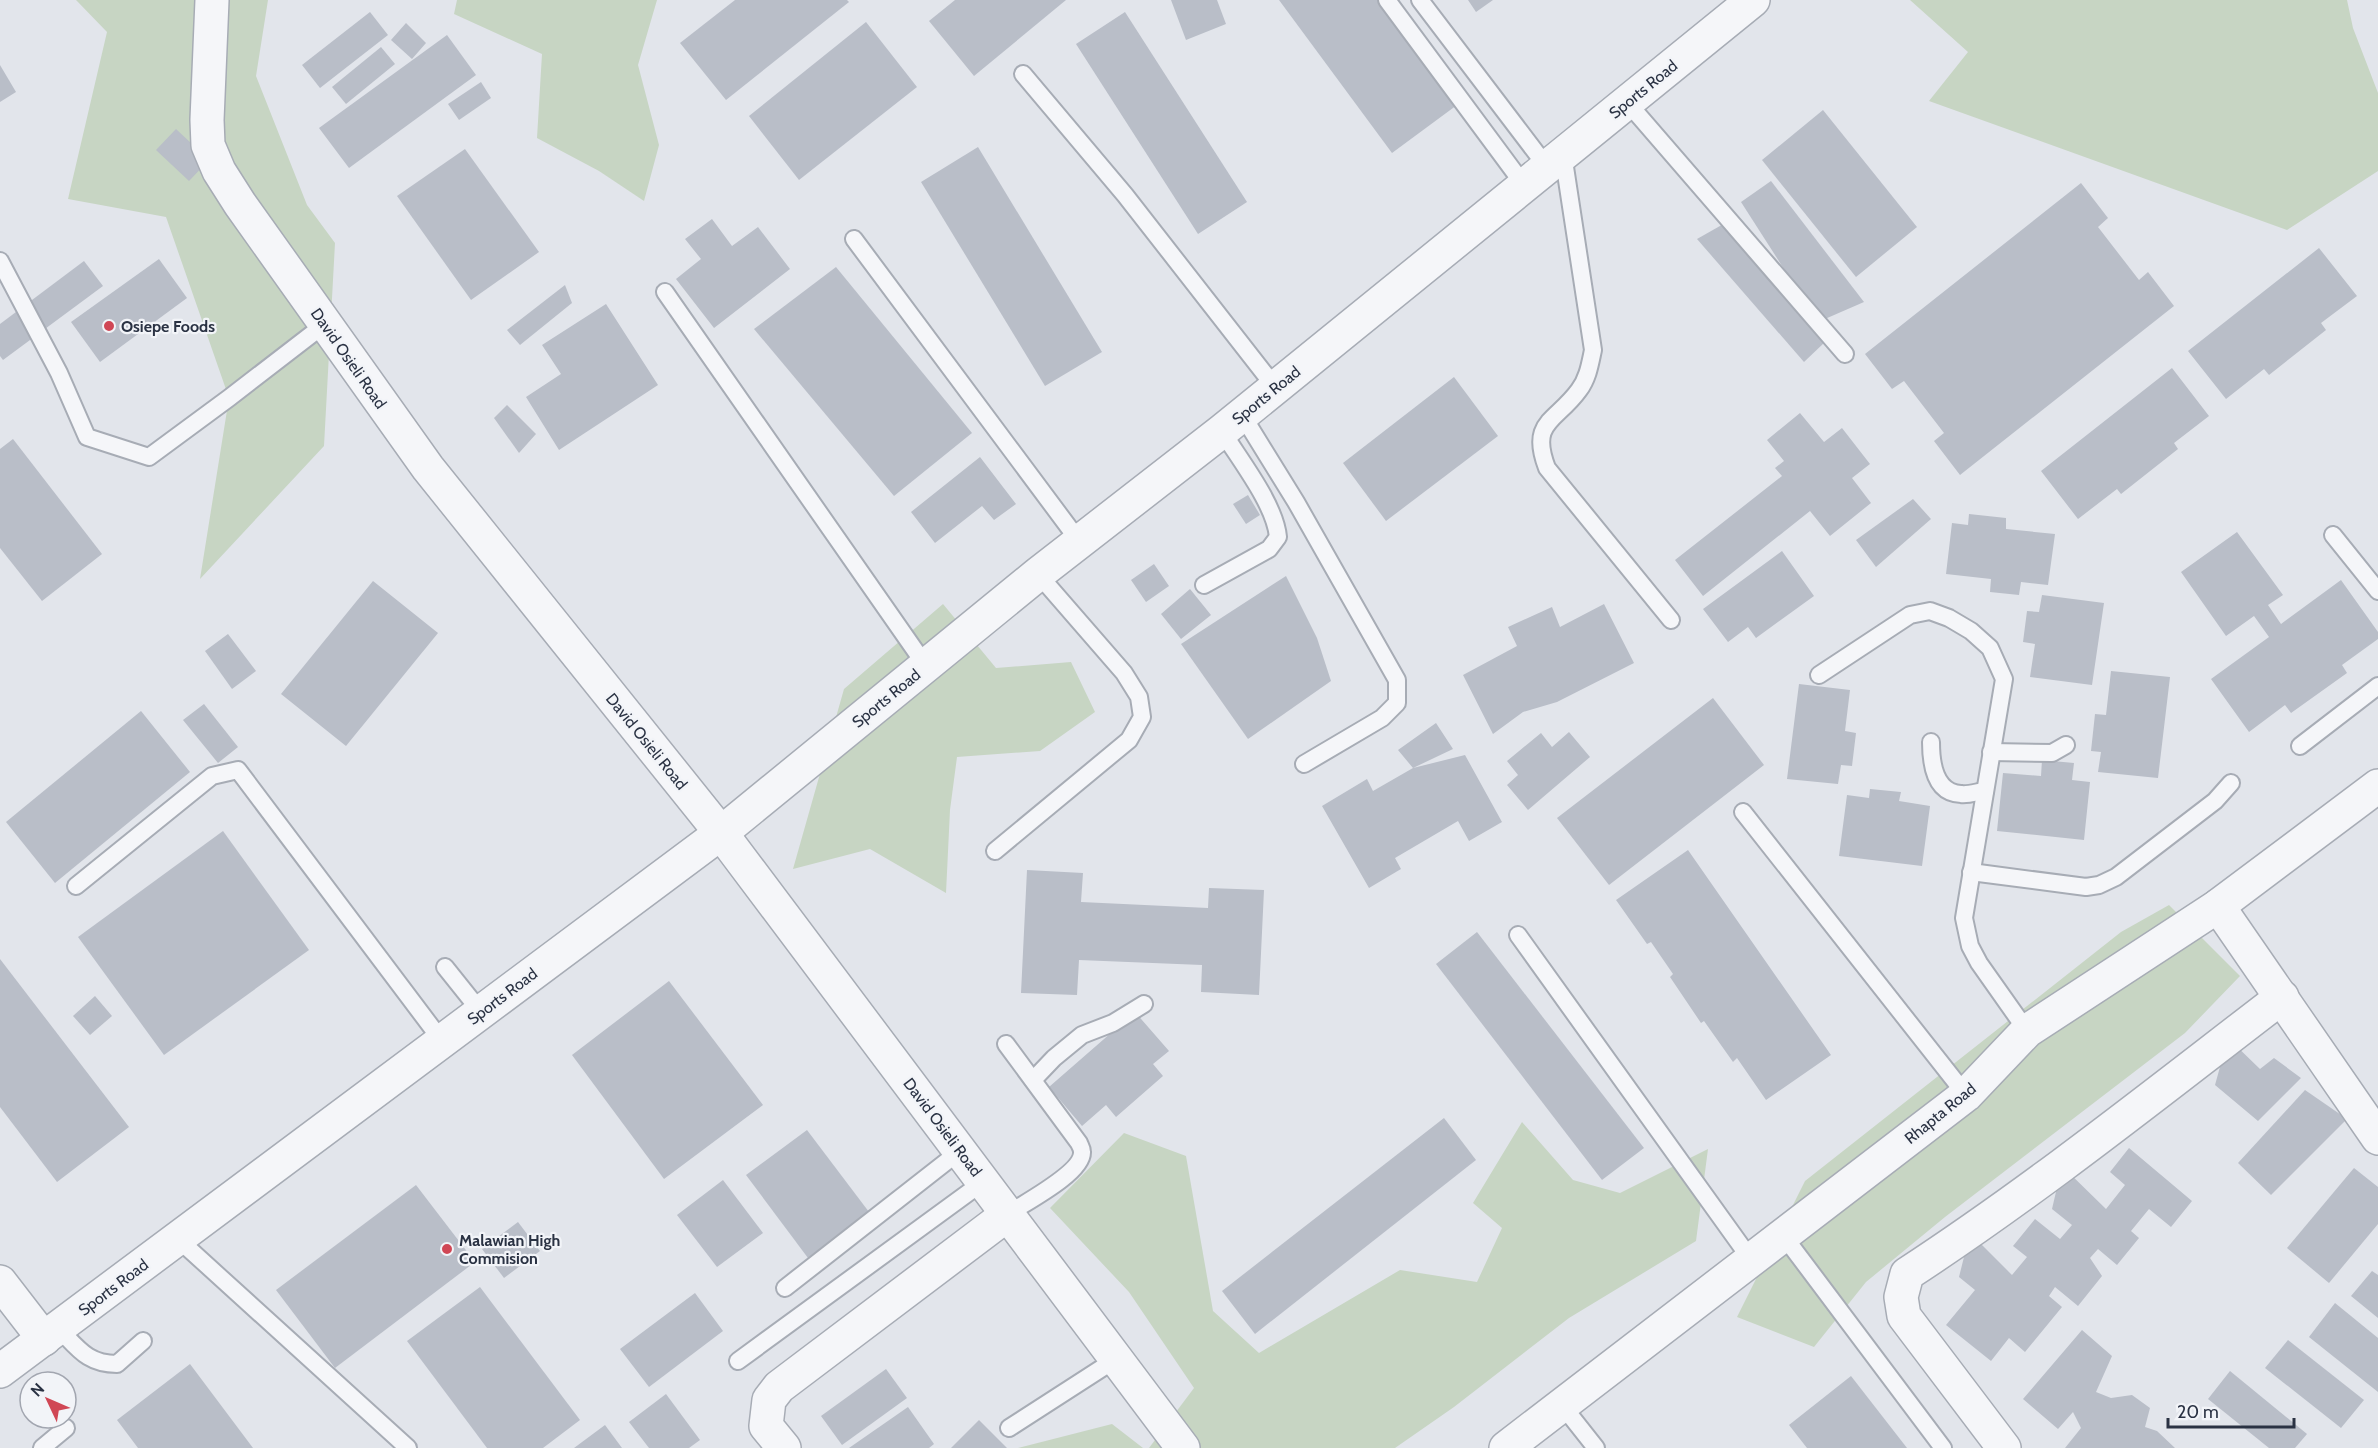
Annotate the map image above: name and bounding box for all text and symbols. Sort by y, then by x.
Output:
street label: Sports Road [1605,56,1681,123]
street label: David Osieli Road [307,304,390,412]
place label: Osiepe Foods [121,317,215,336]
marker: Osiepe Foods [102,319,116,333]
street label: Sports Road [1228,362,1304,429]
street label: Sports Road [848,665,924,732]
street label: David Osieli Road [602,689,691,793]
street label: Sports Road [464,964,541,1029]
street label: David Osieli Road [899,1074,986,1180]
street label: Rhapta Road [1901,1079,1980,1148]
place label: Malawian High Commision [459,1231,560,1268]
marker: Malawian High Commision [440,1242,454,1256]
street label: Sports Road [75,1255,152,1320]
north arrow [18,1370,78,1430]
text: N [27,1379,48,1401]
scale bar [2168,1391,2294,1429]
text: 20 m [2177,1401,2219,1423]

